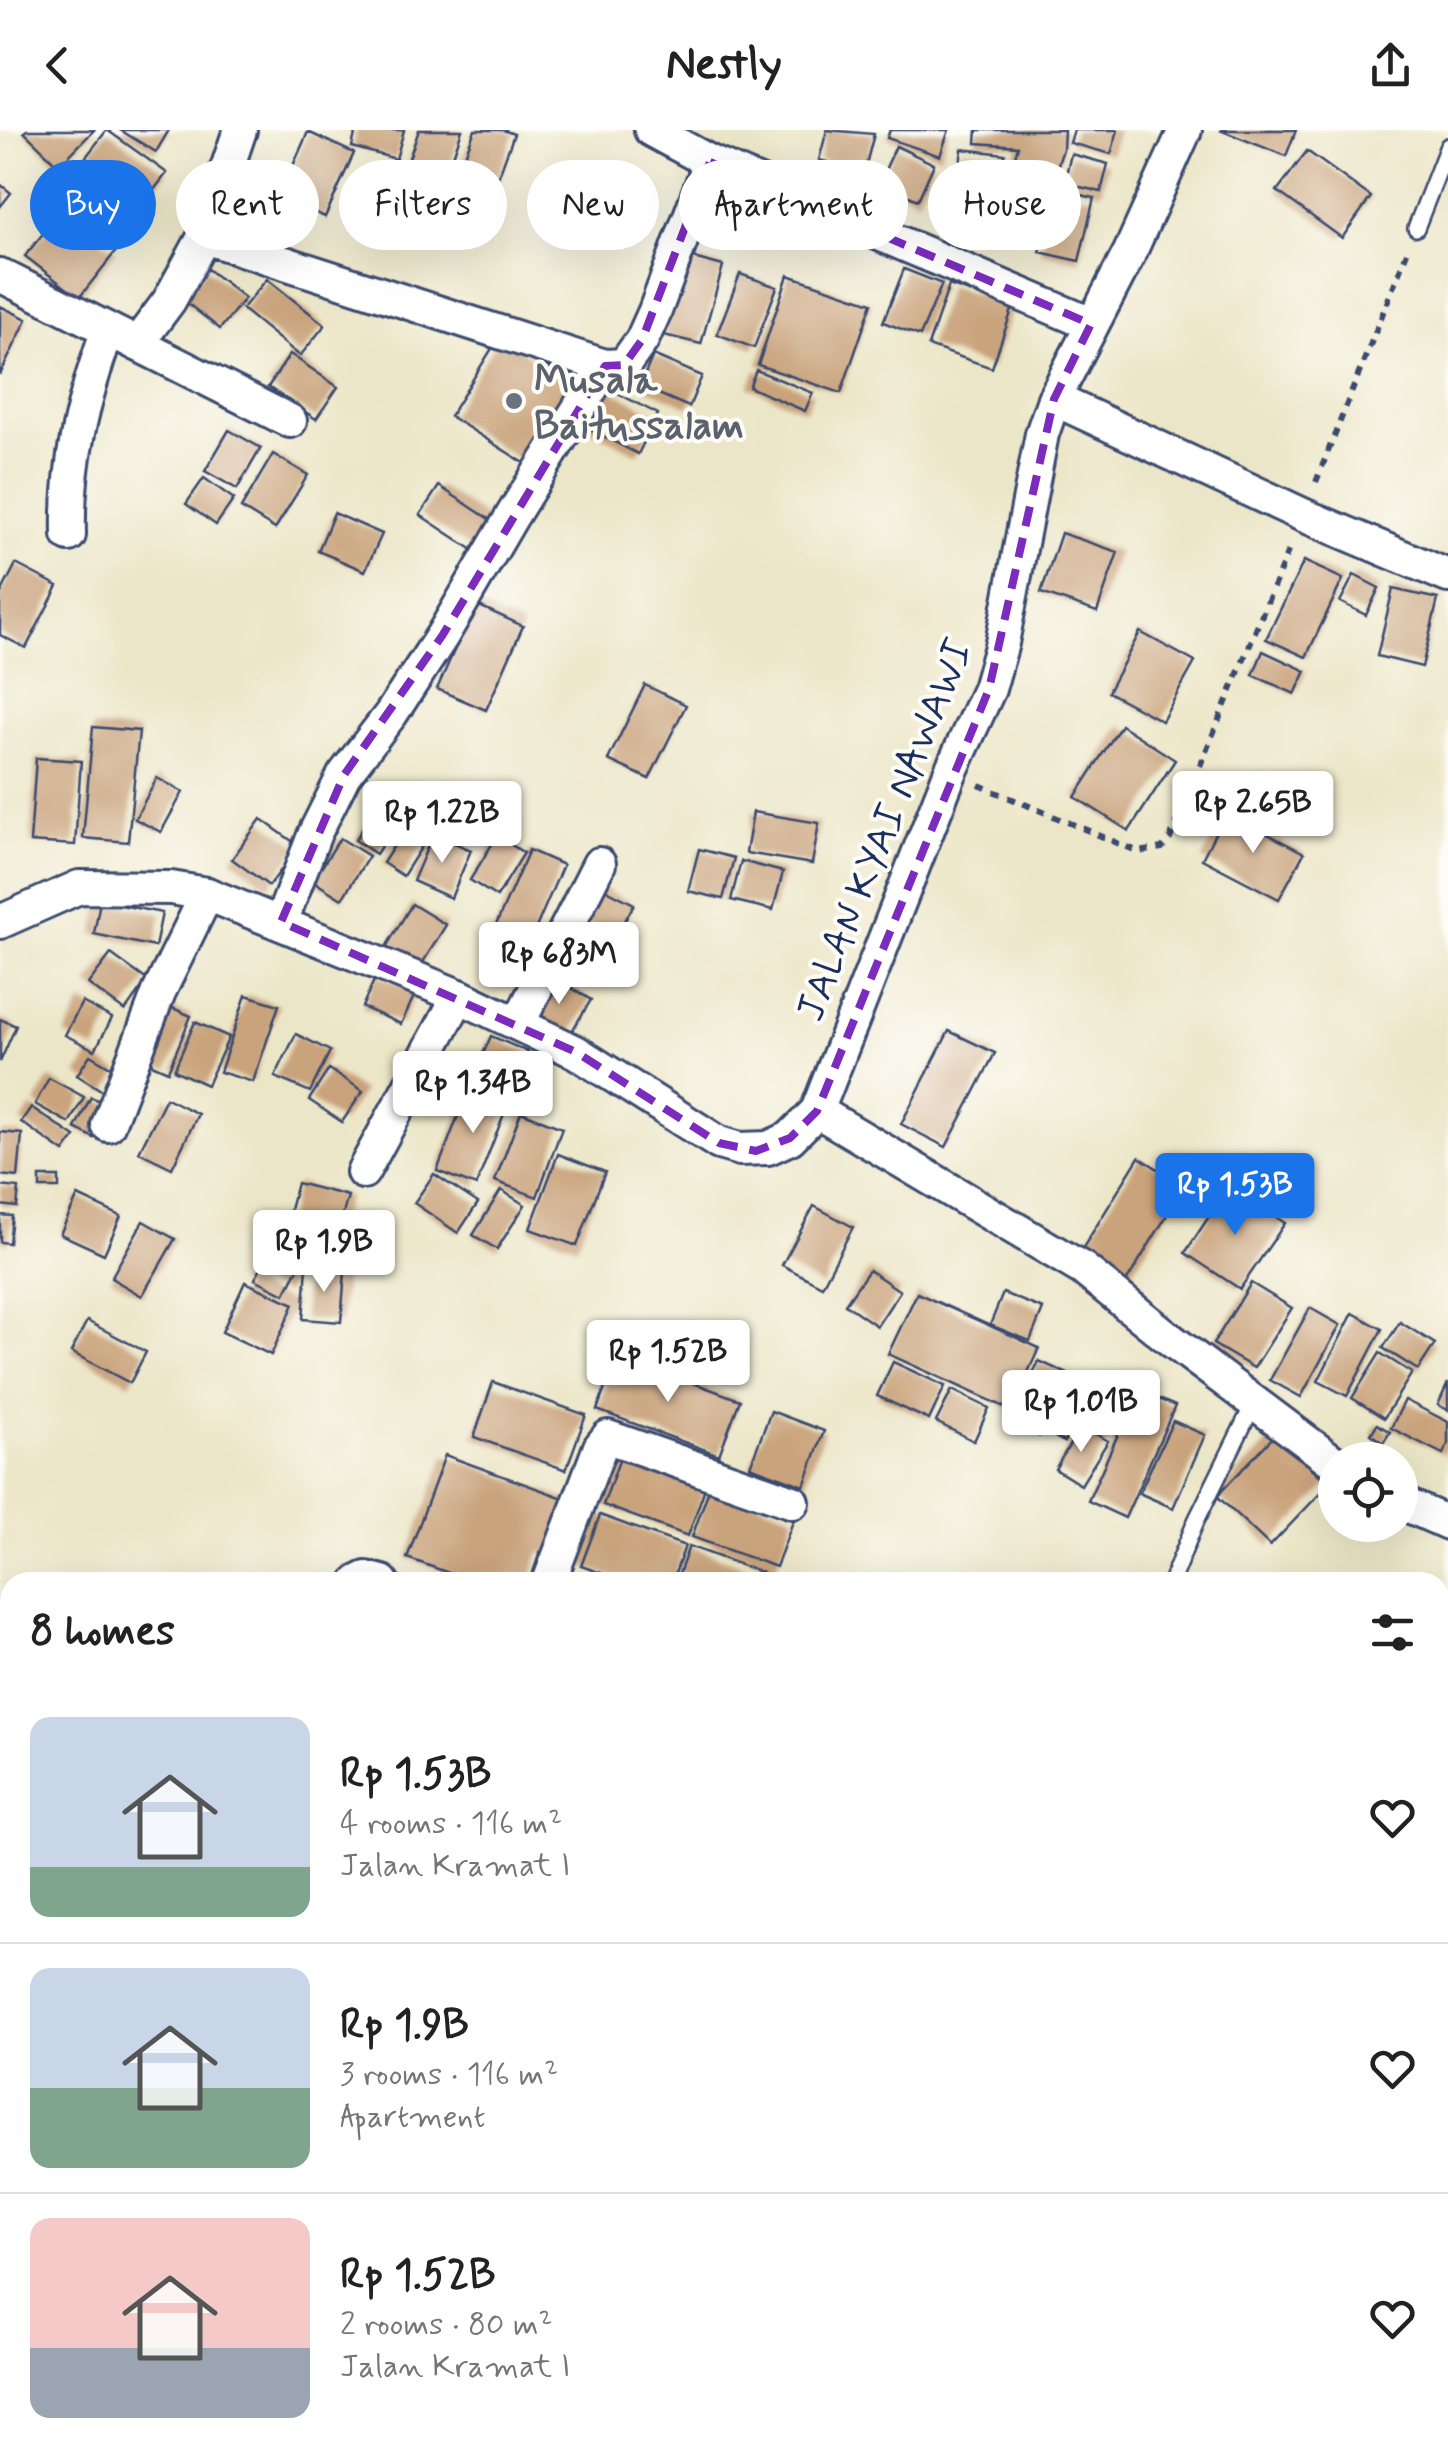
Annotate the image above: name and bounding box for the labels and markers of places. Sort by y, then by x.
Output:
place label: Musala Baitussalam [534,355,744,453]
marker: Musala Baitussalam [503,390,525,412]
pin: Rp 2.65B [1150,771,1356,856]
pin: Rp 1.22B [339,781,545,866]
pin: Rp 683M [467,922,651,1007]
pin: Rp 1.34B [370,1051,576,1136]
pin: Rp 1.53B [1132,1153,1338,1238]
pin: Rp 1.9B [232,1210,416,1295]
pin: Rp 1.52B [565,1320,771,1405]
pin: Rp 1.01B [978,1370,1184,1455]

